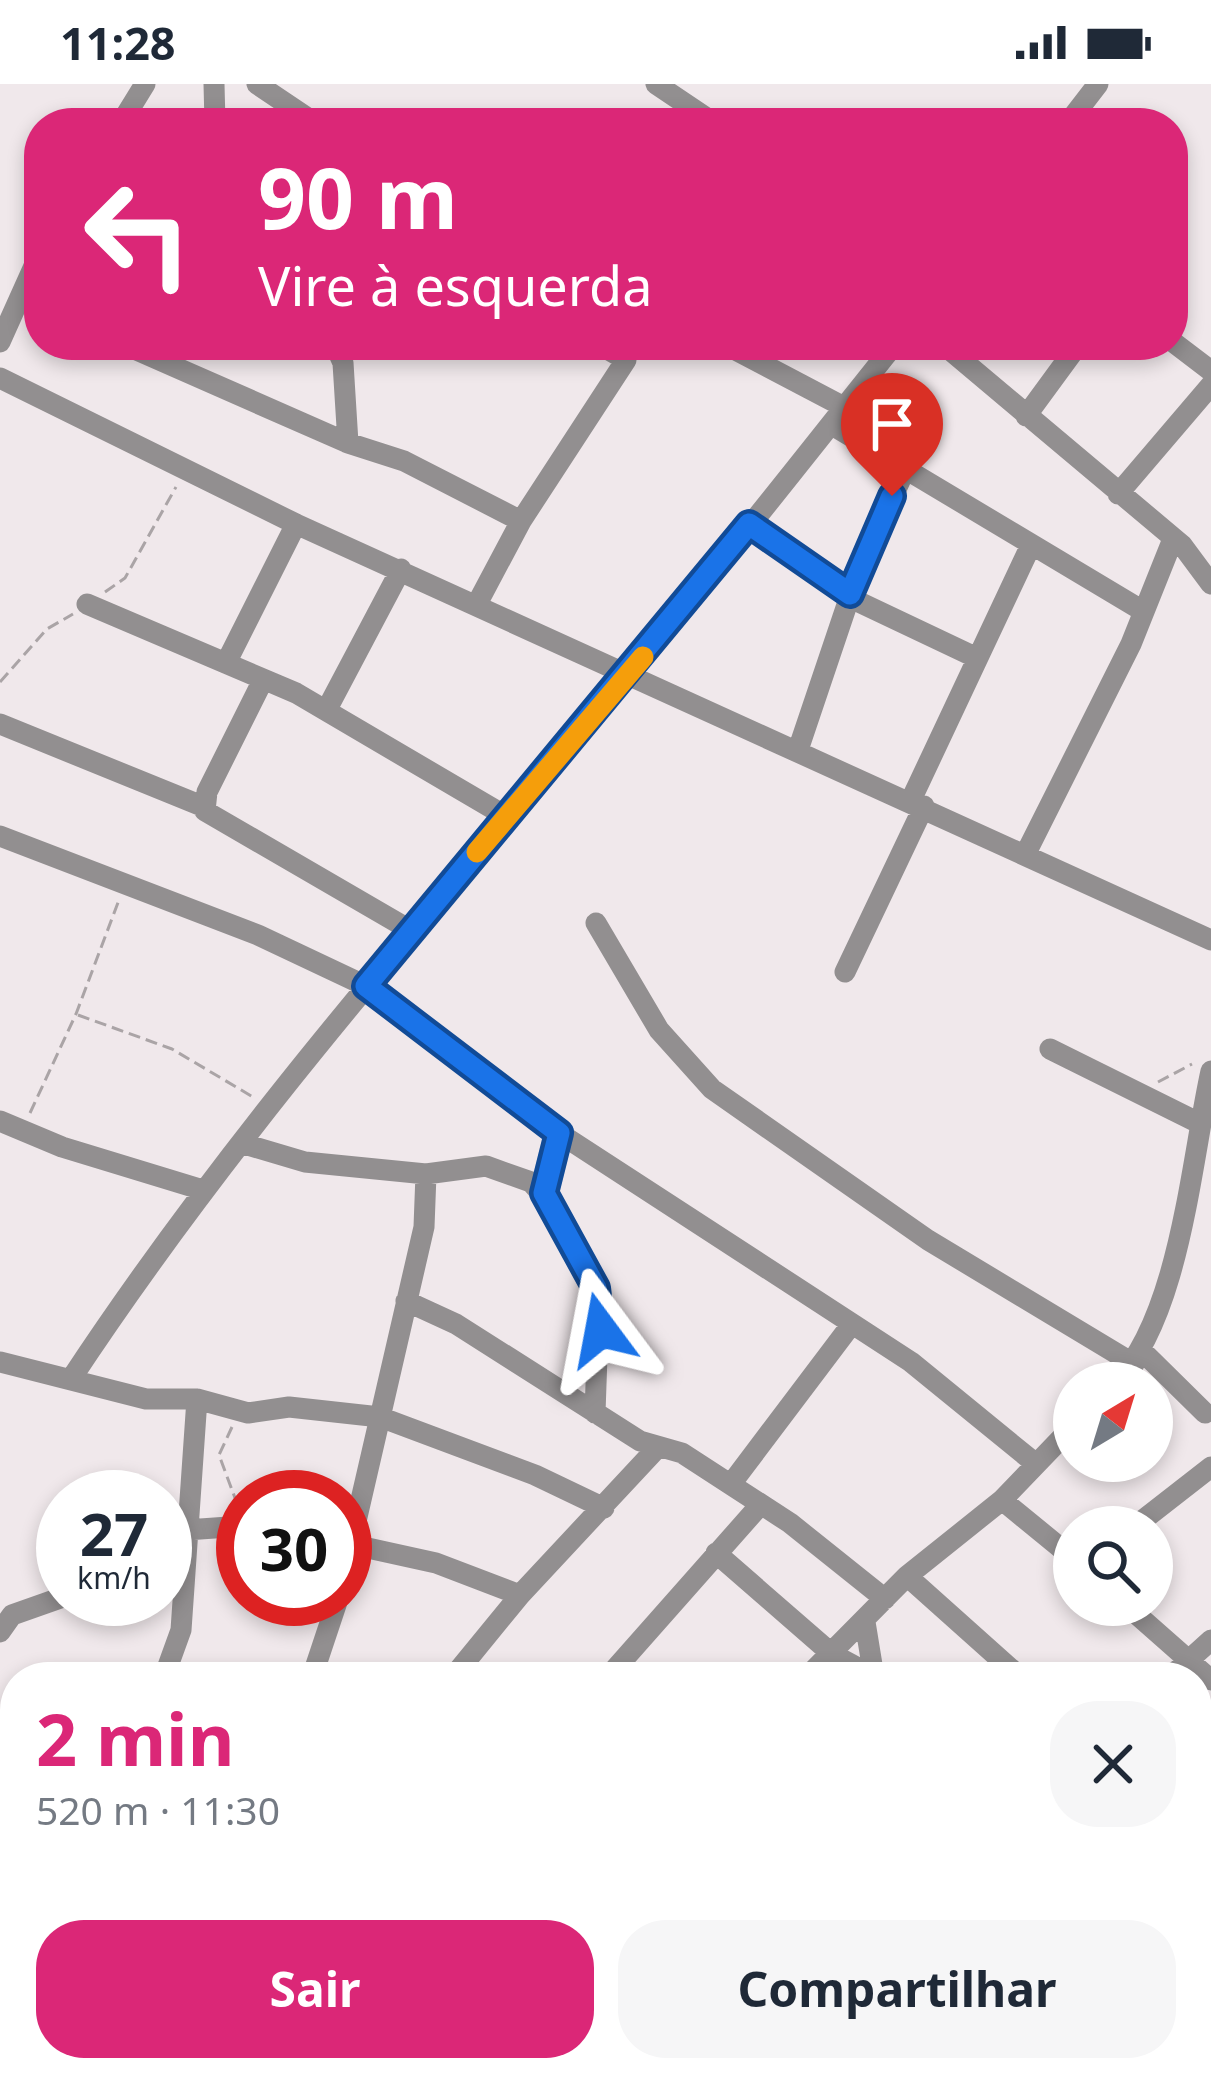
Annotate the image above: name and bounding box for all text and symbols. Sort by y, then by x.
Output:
text: 11:28 [60,12,176,73]
text: 90 m [258,139,458,254]
icon: left [60,156,216,312]
text: Vire à esquerda [258,248,652,322]
pin [841,373,943,496]
icon: arrive [859,391,925,457]
position arrow [538,1267,664,1393]
north arrow [1053,1362,1173,1482]
map controls [1053,1362,1173,1626]
speed limit sign: 30 [216,1470,372,1626]
text: 27 [80,1492,148,1574]
button: search [1053,1506,1173,1626]
text: km/h [77,1557,151,1598]
text: 2 min [36,1689,234,1787]
button: close [1050,1701,1176,1827]
text: 520 m · 11:30 [36,1783,280,1836]
button: Sair [36,1920,594,2058]
button: Compartilhar [618,1920,1176,2058]

